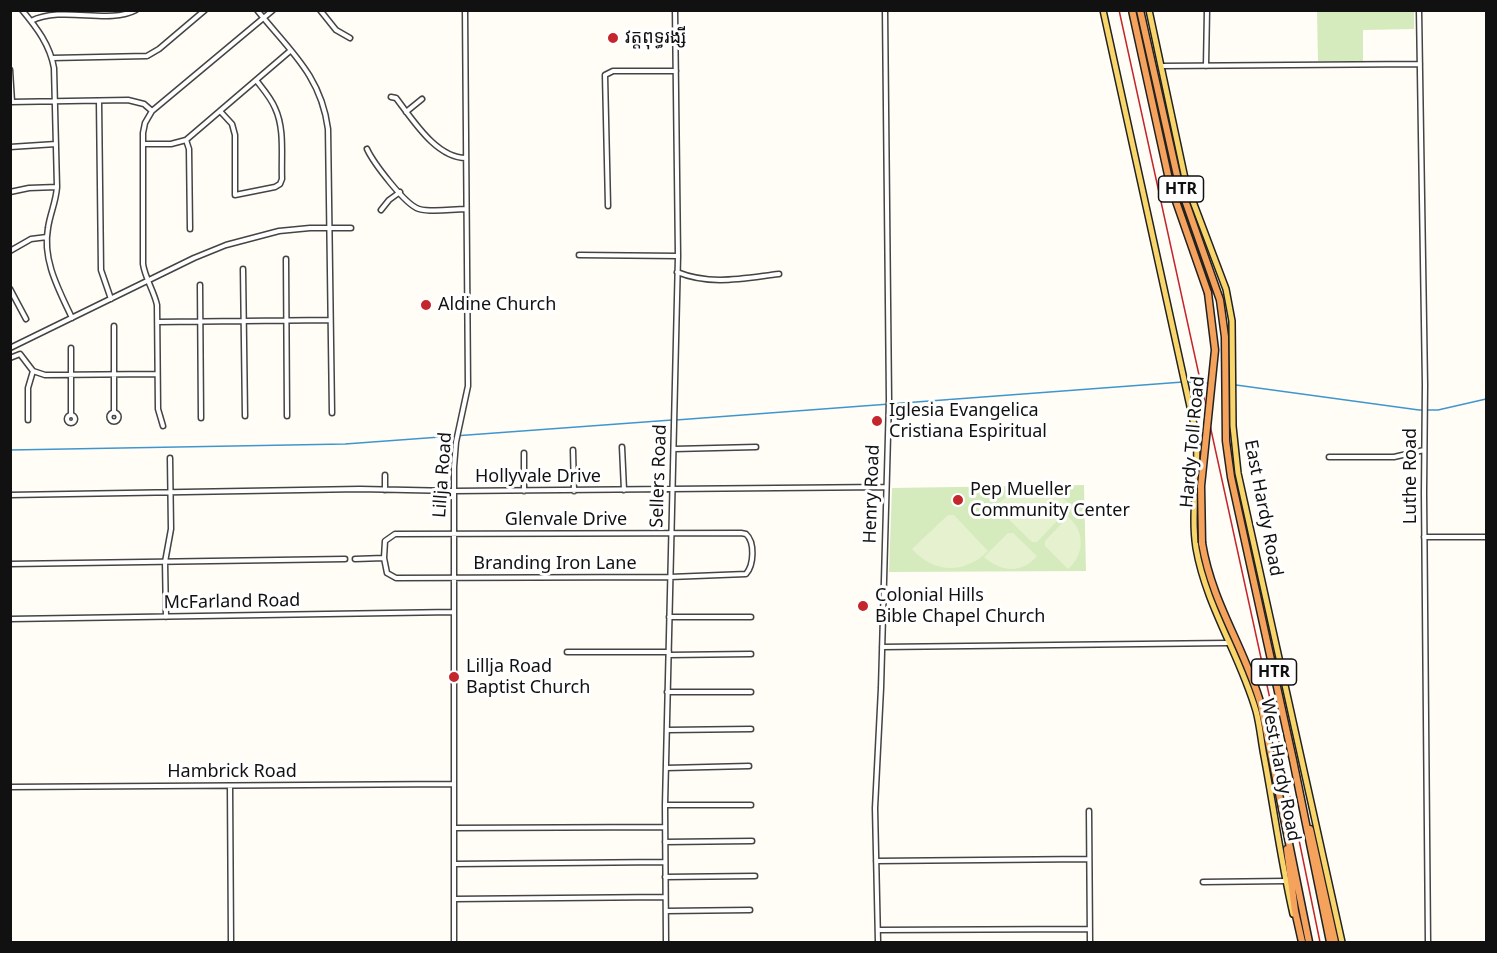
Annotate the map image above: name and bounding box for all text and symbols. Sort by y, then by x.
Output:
place label: វត្តពុទ្ធរង្សី [625,27,687,49]
marker: វត្តពុទ្ធរង្សី [606,31,620,45]
road number: HTR [1158,176,1204,202]
place label: Aldine Church [438,294,556,316]
marker: Aldine Church [419,298,433,312]
street label: Hardy Toll Road [1176,375,1210,509]
place label: Iglesia Evangelica Cristiana Espiritual [889,400,1047,442]
marker: Iglesia Evangelica Cristiana Espiritual [870,414,884,428]
street label: Sellers Road [646,424,672,528]
street label: Luthe Road [1400,428,1422,524]
street label: Lillja Road [429,431,457,519]
street label: East Hardy Road [1239,438,1287,578]
street label: Henry Road [859,444,885,544]
street label: Hollyvale Drive [475,466,601,488]
place label: Pep Mueller Community Center [970,479,1130,522]
marker: Pep Mueller Community Center [951,493,965,507]
street label: Glenvale Drive [505,509,627,531]
street label: Branding Iron Lane [473,553,637,575]
place label: Colonial Hills Bible Chapel Church [875,585,1045,628]
street label: McFarland Road [163,590,301,614]
marker: Colonial Hills Bible Chapel Church [856,599,870,613]
place label: Lillja Road Baptist Church [466,656,590,698]
road number: HTR [1252,659,1296,685]
marker: Lillja Road Baptist Church [447,670,461,684]
street label: West Hardy Road [1256,697,1304,843]
street label: Hambrick Road [167,761,297,783]

